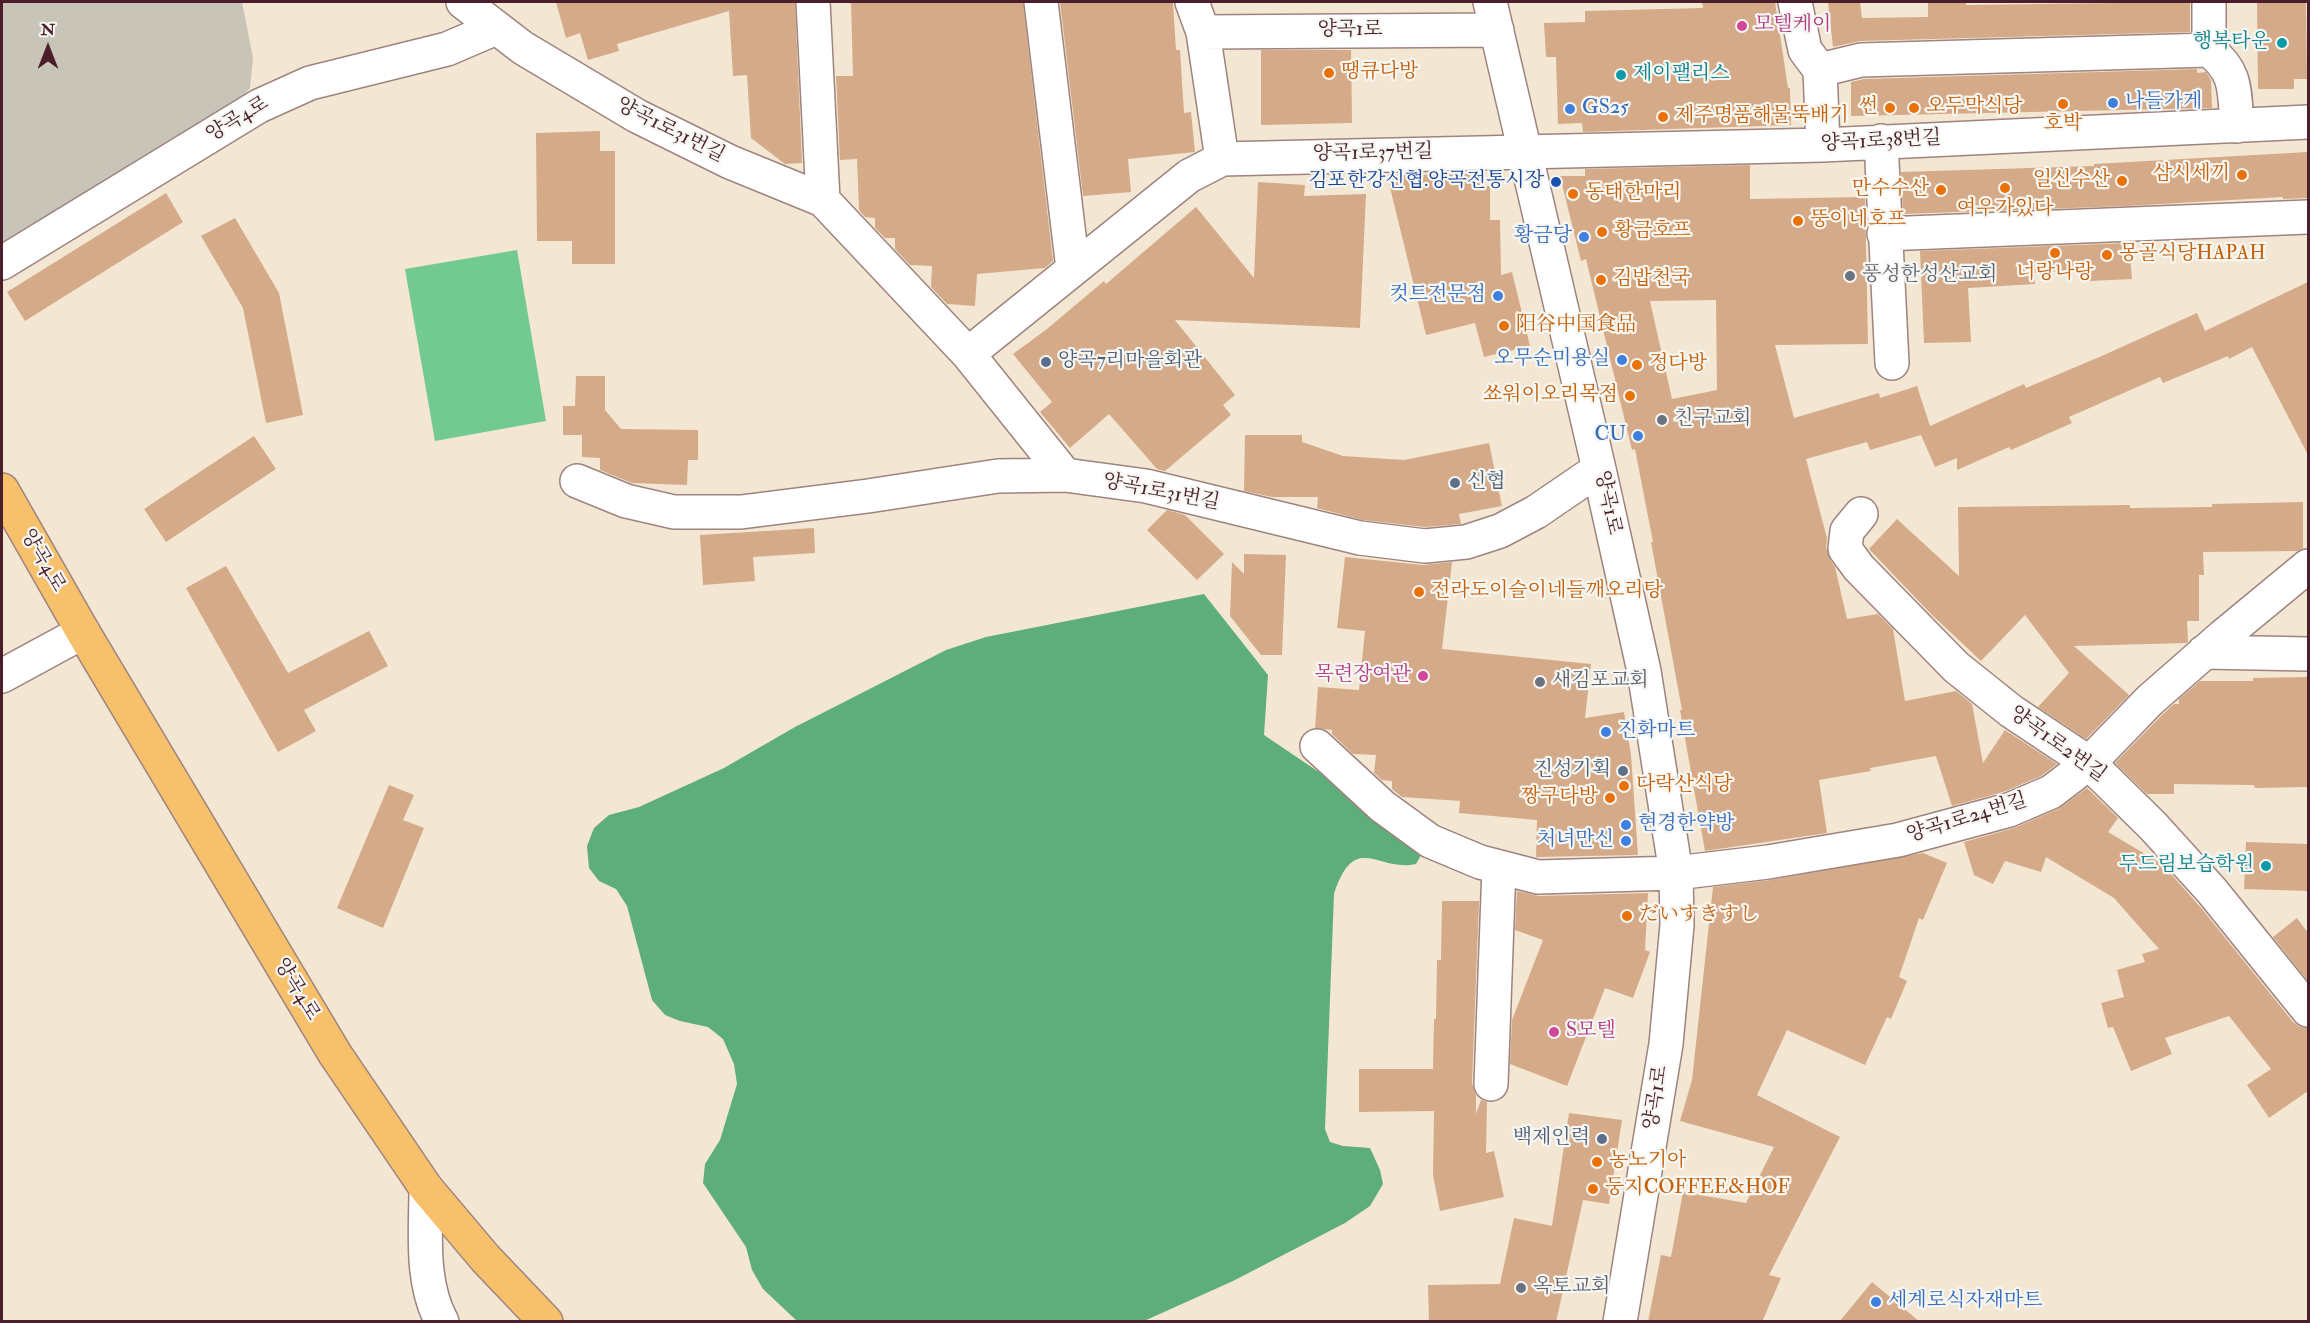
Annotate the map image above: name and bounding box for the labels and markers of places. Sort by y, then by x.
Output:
place label: 모텔케이 [1754,14,1831,38]
marker: 모텔케이 [1735,19,1749,33]
place label: 행복타운 [2193,31,2270,55]
marker: 행복타운 [2275,36,2289,50]
place label: 땡큐다방 [1341,61,1418,85]
place label: 제이팰리스 [1633,63,1730,87]
marker: 땡큐다방 [1322,66,1336,80]
marker: 제이팰리스 [1614,68,1628,82]
place label: 나들가게 [2125,91,2202,115]
place label: 썬 [1859,96,1878,120]
place label: 오두막식당 [1926,96,2023,120]
marker: 나들가게 [2106,96,2120,110]
place label: GS25 [1582,97,1629,121]
marker: 호박 [2056,97,2070,111]
marker: 썬 [1883,101,1897,115]
marker: 오두막식당 [1907,101,1921,115]
marker: GS25 [1563,102,1577,116]
place label: 제주명품해물뚝배기 [1675,105,1849,129]
marker: 제주명품해물뚝배기 [1656,110,1670,124]
place label: 호박 [2044,113,2082,137]
place label: 삼시세끼 [2153,163,2230,187]
marker: 삼시세끼 [2235,168,2249,182]
place label: 일신수산 [2033,169,2110,193]
place label: 김포한강신협.양곡전통시장 [1308,170,1544,194]
marker: 일신수산 [2115,174,2129,188]
marker: 김포한강신협.양곡전통시장 [1549,175,1563,189]
place label: 만수수산 [1852,178,1929,202]
marker: 여우가있다 [1998,181,2012,195]
place label: 동태한마리 [1585,182,1682,206]
marker: 만수수산 [1934,183,1948,197]
marker: 동태한마리 [1566,187,1580,201]
place label: 여우가있다 [1957,198,2053,222]
place label: 뚱이네호프 [1810,209,1907,233]
marker: 뚱이네호프 [1791,214,1805,228]
place label: 황금호프 [1614,220,1691,244]
place label: 황금당 [1514,225,1572,249]
marker: 황금호프 [1595,225,1609,239]
marker: 황금당 [1577,230,1591,244]
place label: 몽골식당HAPAH [2119,243,2266,267]
marker: 너랑나랑 [2048,246,2062,260]
marker: 몽골식당HAPAH [2100,248,2114,262]
place label: 너랑나랑 [2016,262,2094,286]
place label: 풍성한성산교회 [1862,264,1997,288]
place label: 김밥천국 [1613,268,1690,292]
marker: 풍성한성산교회 [1843,269,1857,283]
marker: 김밥천국 [1594,273,1608,287]
place label: 컷트전문점 [1389,284,1486,308]
marker: 컷트전문점 [1491,289,1505,303]
place label: 阳谷中国食品 [1516,314,1636,338]
marker: 阳谷中国食品 [1497,319,1511,333]
place label: 오무순미용실 [1494,348,1610,372]
place label: 양곡7리마을회관 [1058,350,1202,374]
marker: 오무순미용실 [1615,353,1629,367]
place label: 정다방 [1649,353,1707,377]
marker: 양곡7리마을회관 [1039,355,1053,369]
marker: 정다방 [1630,358,1644,372]
place label: 쑈워이오리목점 [1483,384,1618,408]
marker: 쑈워이오리목점 [1623,389,1637,403]
place label: 친구교회 [1674,408,1751,432]
marker: 친구교회 [1655,413,1669,427]
place label: CU [1595,424,1626,448]
marker: CU [1631,429,1645,443]
place label: 신협 [1467,471,1506,495]
marker: 신협 [1448,476,1462,490]
place label: 전라도이슬이네들깨오리탕 [1431,580,1663,604]
marker: 전라도이슬이네들깨오리탕 [1412,585,1426,599]
place label: 목련장여관 [1314,664,1411,688]
marker: 목련장여관 [1416,669,1430,683]
place label: 새김포교회 [1552,670,1649,694]
marker: 새김포교회 [1533,675,1547,689]
place label: 진화마트 [1618,720,1695,744]
marker: 진화마트 [1599,725,1613,739]
place label: 진성기획 [1534,759,1611,783]
marker: 진성기획 [1616,764,1630,778]
place label: 다락산식당 [1636,774,1733,798]
marker: 다락산식당 [1617,779,1631,793]
place label: 짱구다방 [1521,786,1598,810]
marker: 짱구다방 [1603,791,1617,805]
place label: 현경한약방 [1638,813,1735,837]
marker: 현경한약방 [1619,818,1633,832]
place label: 처녀만신 [1537,829,1614,853]
marker: 처녀만신 [1619,834,1633,848]
place label: 두드림보습학원 [2119,854,2254,878]
marker: 두드림보습학원 [2259,859,2273,873]
place label: だいすきすし [1639,904,1759,928]
marker: だいすきすし [1620,909,1634,923]
place label: S모텔 [1566,1020,1616,1044]
marker: S모텔 [1547,1025,1561,1039]
place label: 백제인력 [1513,1127,1590,1151]
marker: 백제인력 [1595,1132,1609,1146]
place label: 농노기아 [1609,1150,1686,1174]
marker: 농노기아 [1590,1155,1604,1169]
place label: 둥지COFFEE&HOF [1605,1177,1790,1201]
marker: 둥지COFFEE&HOF [1586,1182,1600,1196]
place label: 옥토교회 [1533,1276,1610,1300]
marker: 옥토교회 [1514,1281,1528,1295]
place label: 세계로식자재마트 [1888,1290,2043,1314]
marker: 세계로식자재마트 [1869,1295,1883,1309]

